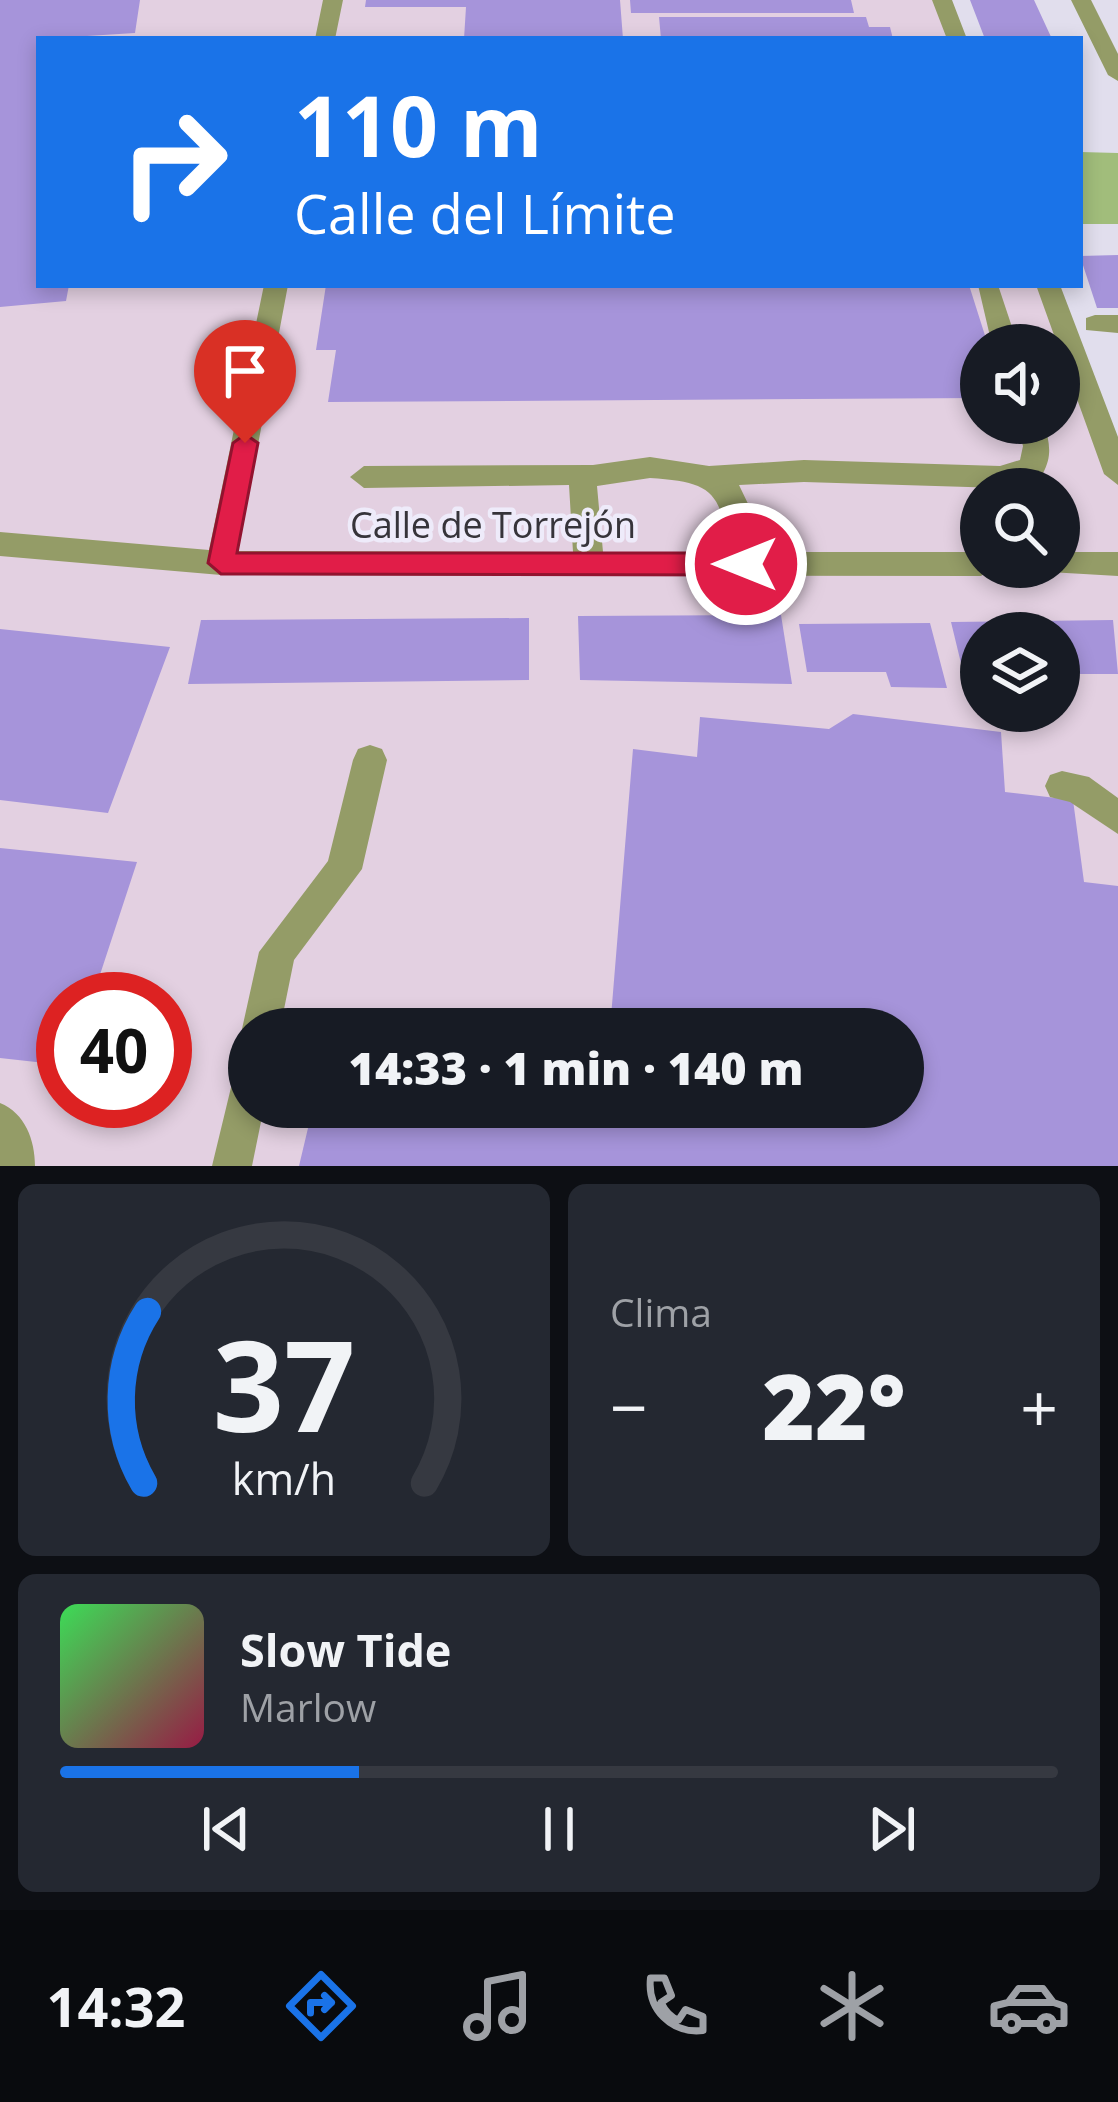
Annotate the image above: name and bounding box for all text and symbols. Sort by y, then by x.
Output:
text: 110 m [294,67,542,182]
icon: right [96,84,252,240]
text: Calle del Límite [294,176,676,250]
pin [194,320,296,443]
map controls [960,324,1080,732]
button: sound [960,324,1080,444]
icon: arrive [212,338,278,404]
button: search [960,468,1080,588]
street label: Calle de Torrejón [350,500,636,549]
position arrow [683,501,809,627]
button: layers [960,612,1080,732]
speed limit sign: 40 [36,972,192,1128]
text: 14:33 · 1 min · 140 m [349,1037,803,1098]
text: Clima [610,1285,712,1338]
text: 37 [213,1299,355,1469]
text: 22° [762,1344,906,1466]
text: − [610,1361,648,1451]
text: + [1020,1361,1058,1451]
text: km/h [232,1449,336,1508]
text: Slow Tide [240,1619,451,1680]
text: Marlow [240,1680,376,1733]
icon: previous [193,1796,259,1862]
icon: pause [526,1796,592,1862]
icon: next [859,1796,925,1862]
icon: directions [279,1964,363,2048]
icon: music [456,1964,540,2048]
icon: phone [633,1964,717,2048]
icon: climate [810,1964,894,2048]
icon: car [987,1964,1071,2048]
text: 14:32 [47,1969,185,2043]

